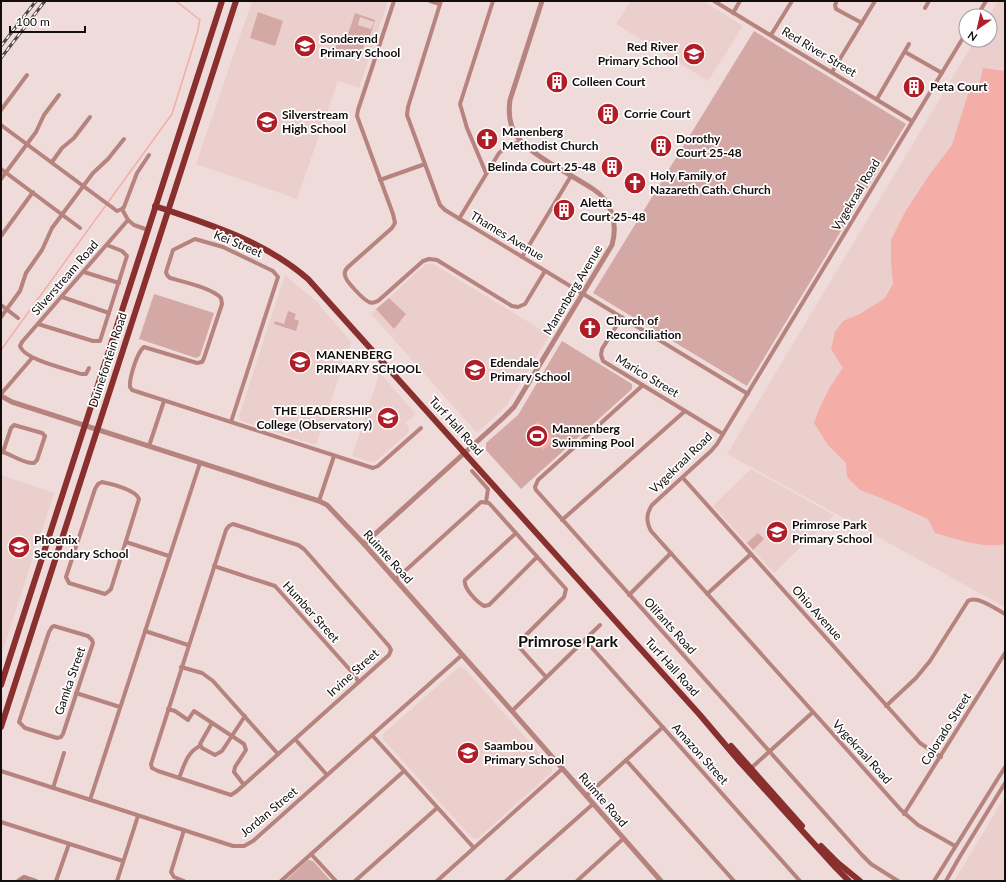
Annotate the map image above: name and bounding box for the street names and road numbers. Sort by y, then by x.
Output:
street label: Red River Street [779,23,860,80]
street label: Vygekraal Road [828,156,883,233]
street label: Thames Avenue [468,208,547,263]
street label: Kei Street [212,227,265,261]
street label: Silverstream Road [28,237,101,318]
street label: Manenberg Avenue [540,242,605,338]
street label: Duinefontein Road [85,311,130,409]
street label: Marico Street [613,351,682,401]
street label: Turf Hall Road [426,393,487,458]
street label: Vygekraal Road [646,429,715,496]
street label: Ruimte Road [360,527,416,587]
street label: Humber Street [280,578,343,646]
street label: Ohio Avenue [789,582,846,643]
street label: Olifants Road [641,594,700,657]
street label: Turf Hall Road [642,634,703,699]
street label: Gamka Street [51,644,88,717]
street label: Irvine Street [324,645,382,700]
street label: Colorado Street [917,689,974,768]
street label: Vygekraal Road [830,716,895,787]
street label: Amazon Street [669,720,732,788]
street label: Ruimte Road [576,769,631,830]
street label: Jordan Street [237,783,301,840]

